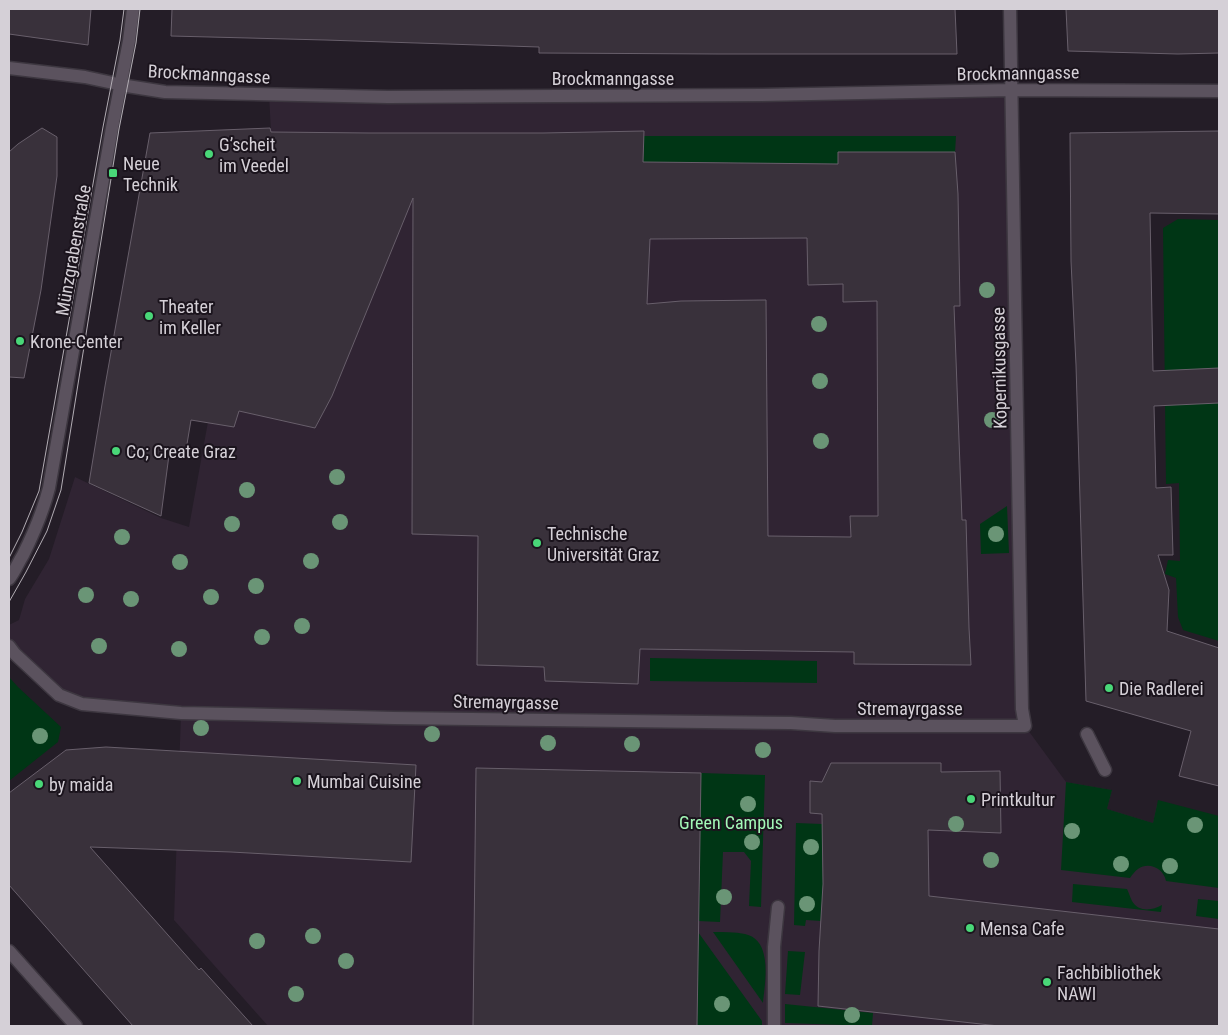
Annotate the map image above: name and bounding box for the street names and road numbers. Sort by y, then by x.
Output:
street label: Brockmanngasse [147,60,271,88]
street label: Brockmanngasse [957,61,1079,85]
street label: Brockmanngasse [552,68,674,89]
street label: Münzgrabenstraße [51,183,95,317]
street label: Kopernikusgasse [987,307,1011,429]
street label: Stremayrgasse [453,691,559,713]
street label: Stremayrgasse [857,698,963,719]

